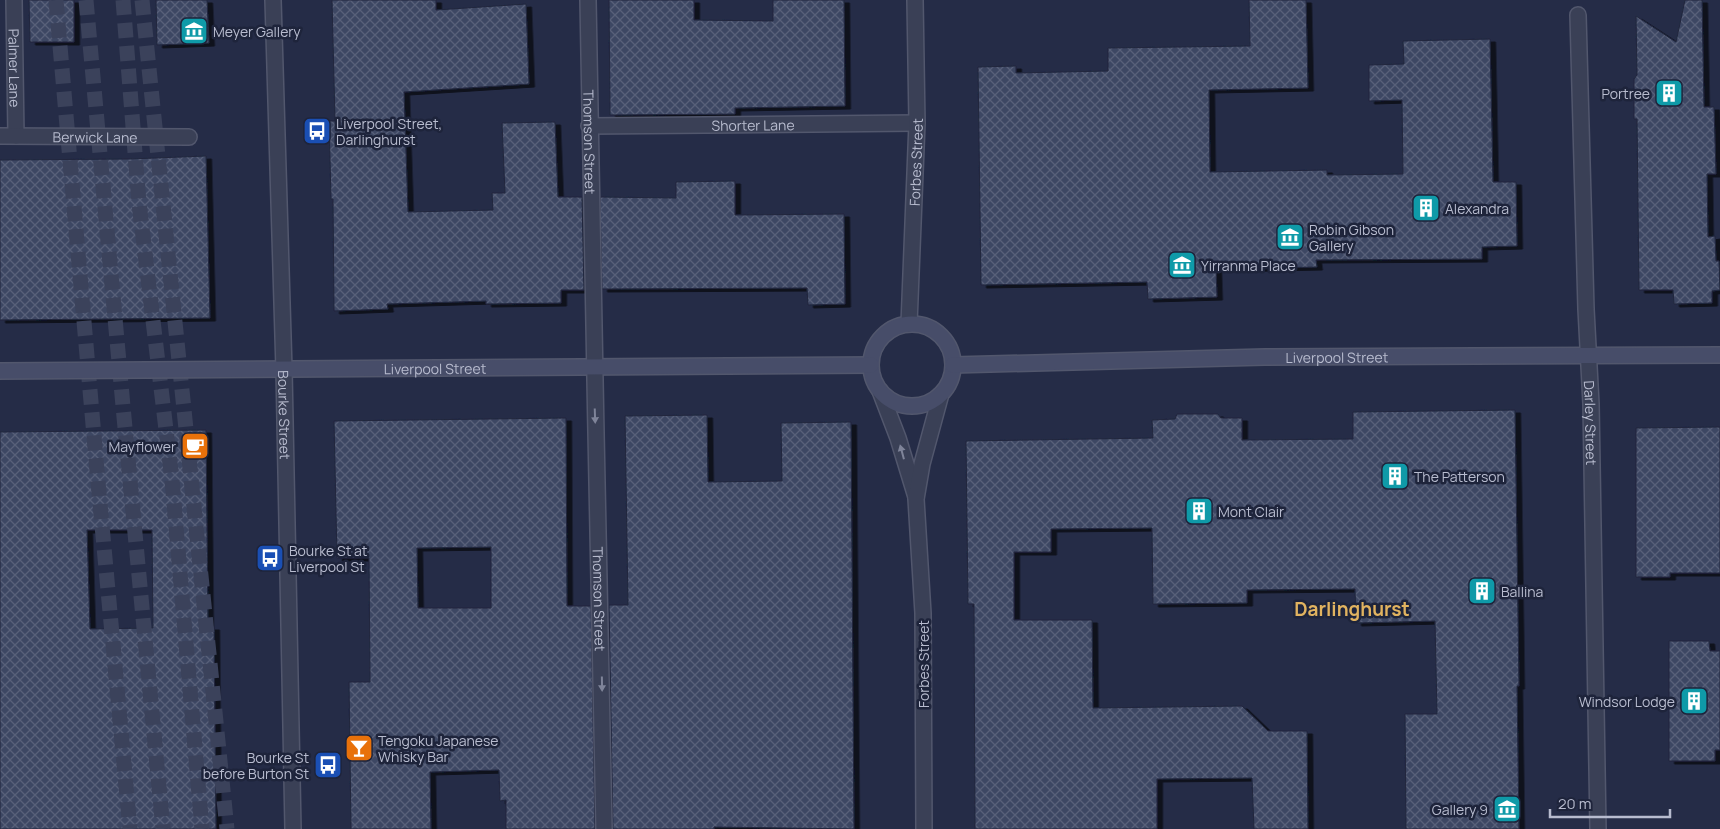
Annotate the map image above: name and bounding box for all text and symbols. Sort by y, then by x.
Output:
museum icon: Meyer Gallery [179,16,209,46]
place label: Meyer Gallery [213,22,301,41]
street label: Palmer Lane [5,29,25,107]
building icon: Portree [1654,78,1684,108]
place label: Portree [1601,84,1650,103]
street label: Thomson Street [580,89,600,195]
place label: Liverpool Street, Darlinghurst [336,114,442,149]
street label: Shorter Lane [711,115,795,134]
bus stop icon: Liverpool Street, Darlinghurst [302,116,332,146]
street label: Forbes Street [904,118,927,206]
street label: Berwick Lane [53,127,137,146]
building icon: Alexandra [1411,193,1441,223]
place label: Alexandra [1445,199,1509,218]
place label: Robin Gibson Gallery [1309,220,1394,255]
museum icon: Robin Gibson Gallery [1275,222,1305,252]
museum icon: Yirranma Place [1167,250,1197,280]
place label: Yirranma Place [1201,256,1296,275]
street label: Liverpool Street [1286,347,1389,366]
street label: Liverpool Street [384,358,487,378]
street label: Bourke Street [275,370,295,460]
street label: Darley Street [1580,380,1602,466]
one-way arrow [592,408,600,424]
cafe icon: Mayflower [180,431,210,461]
place label: Mayflower [108,437,176,456]
one-way arrow [898,445,906,460]
building icon: The Patterson [1380,461,1410,491]
place label: The Patterson [1414,467,1505,486]
building icon: Mont Clair [1184,496,1214,526]
place label: Mont Clair [1218,502,1284,521]
place label: Bourke St at Liverpool St [289,541,368,576]
bus stop icon: Bourke St at Liverpool St [255,543,285,573]
street label: Thomson Street [589,546,610,652]
building icon: Ballina [1467,576,1497,606]
place label: Ballina [1501,582,1543,601]
district label: Darlinghurst [1294,596,1410,622]
street label: Forbes Street [914,620,933,708]
one-way arrow [598,676,606,692]
building icon: Windsor Lodge [1679,686,1709,716]
place label: Windsor Lodge [1579,692,1675,711]
place label: Tengoku Japanese Whisky Bar [378,731,498,766]
bar icon: Tengoku Japanese Whisky Bar [344,733,374,763]
place label: Bourke St before Burton St [203,748,309,783]
bus stop icon: Bourke St before Burton St [313,750,343,780]
scale bar [1550,786,1670,818]
text: 20 m [1558,793,1591,814]
museum icon: Gallery 9 [1492,794,1522,824]
place label: Gallery 9 [1432,800,1488,819]

